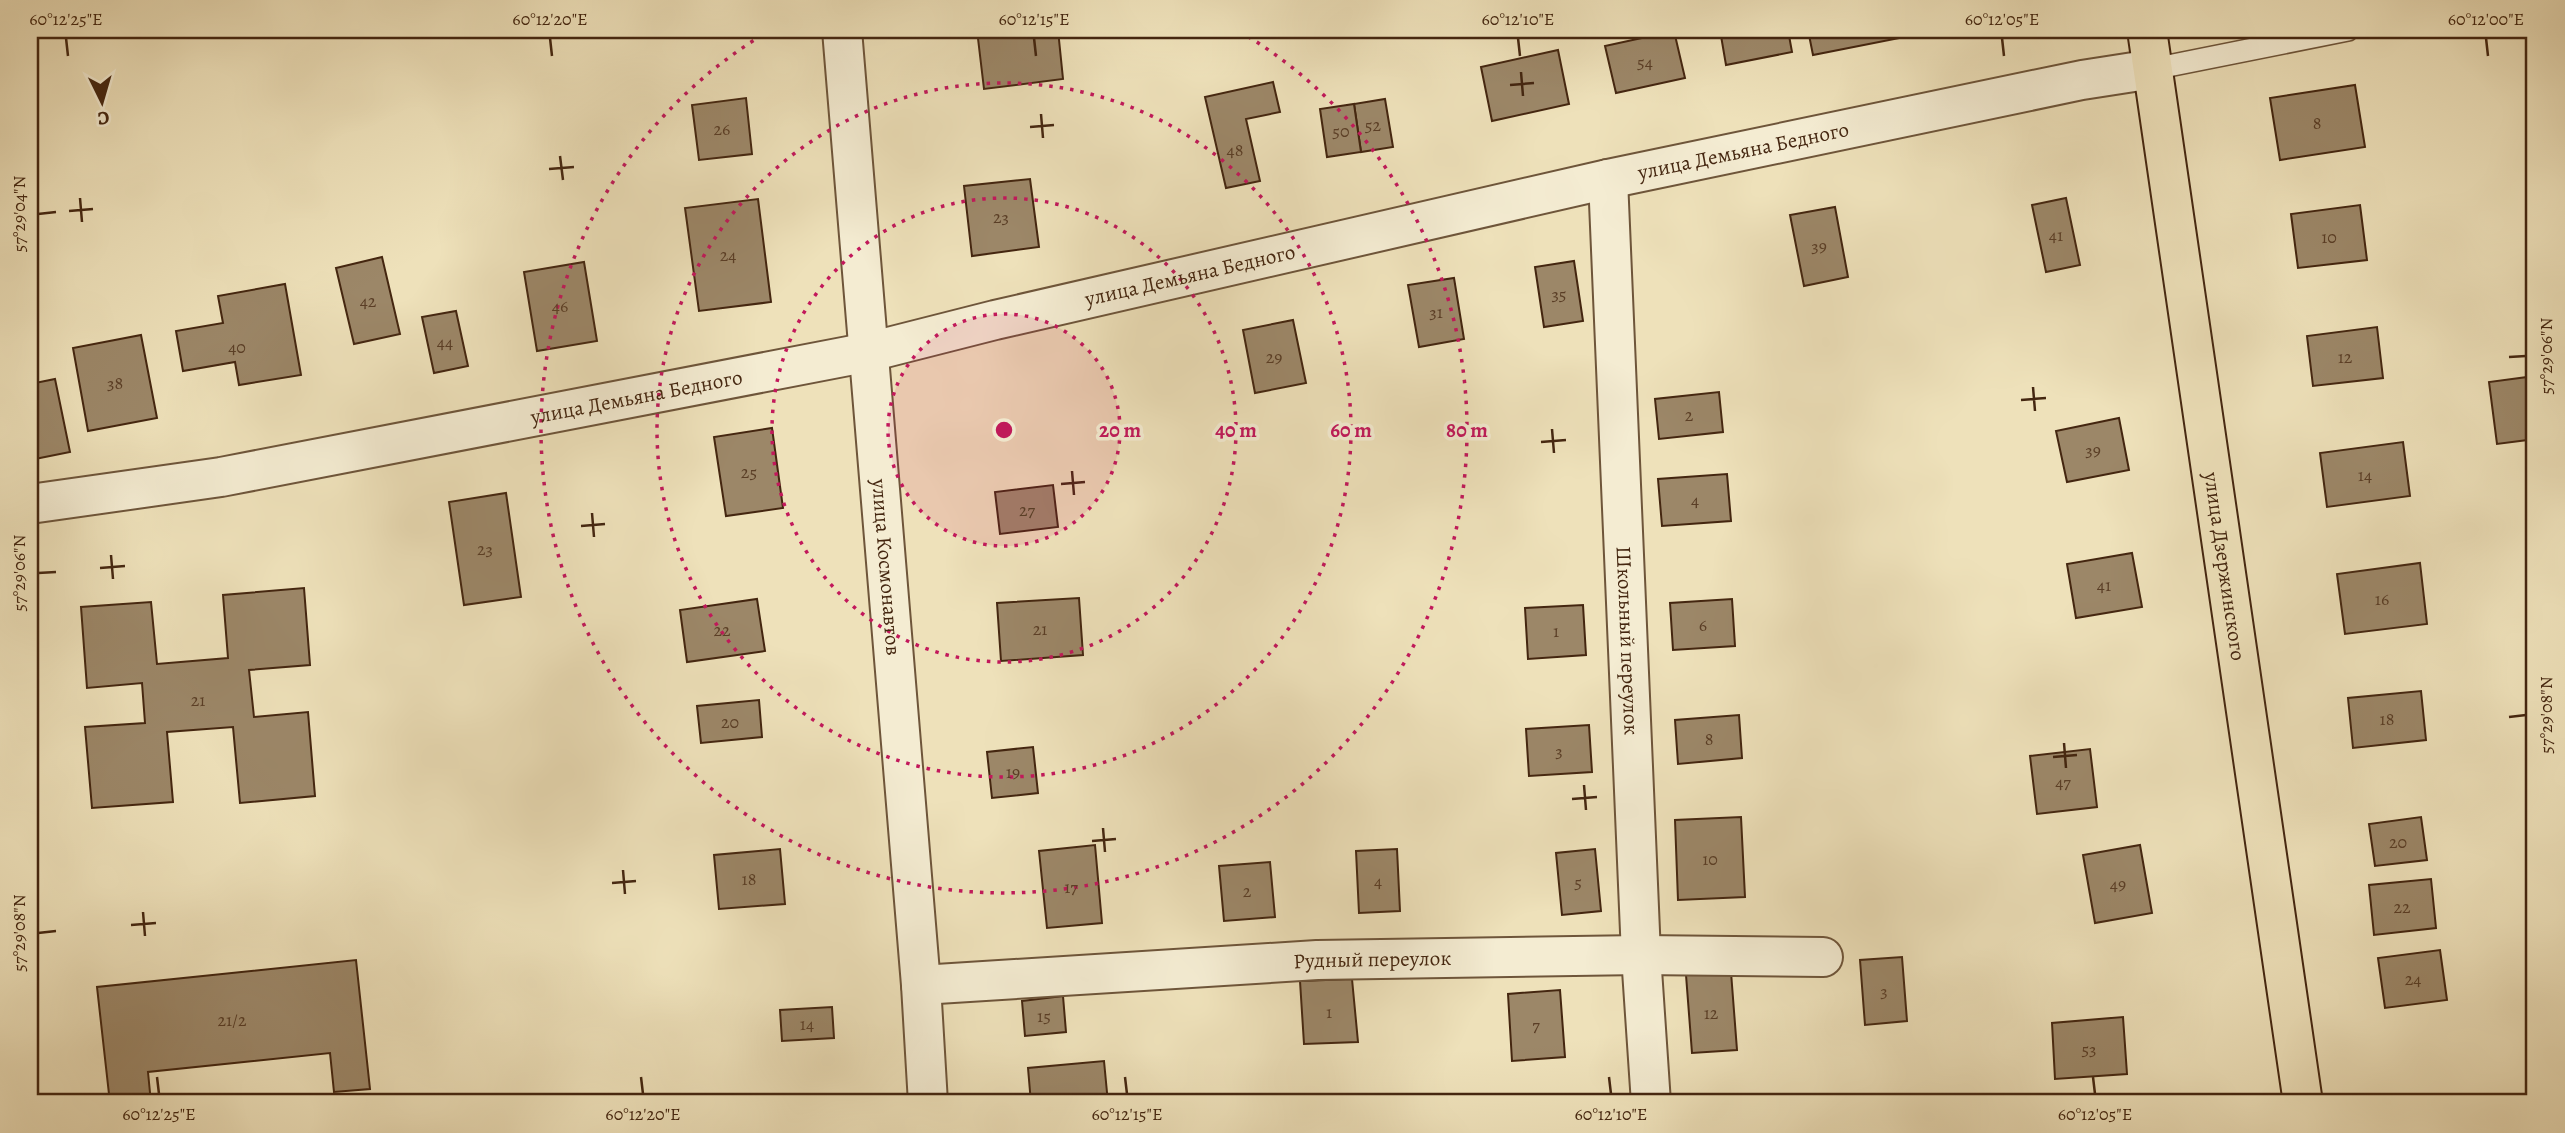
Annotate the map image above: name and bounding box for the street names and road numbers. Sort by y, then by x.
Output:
street label: улица Демьяна Бедного [1634,115,1851,187]
street label: улица Демьяна Бедного [1081,237,1298,313]
street label: улица Демьяна Бедного [527,363,745,431]
street label: улица Дзержинского [2197,469,2253,663]
street label: улица Космонавтов [865,477,908,656]
street label: Школьный переулок [1610,545,1646,736]
street label: Рудный переулок [1292,944,1451,975]

